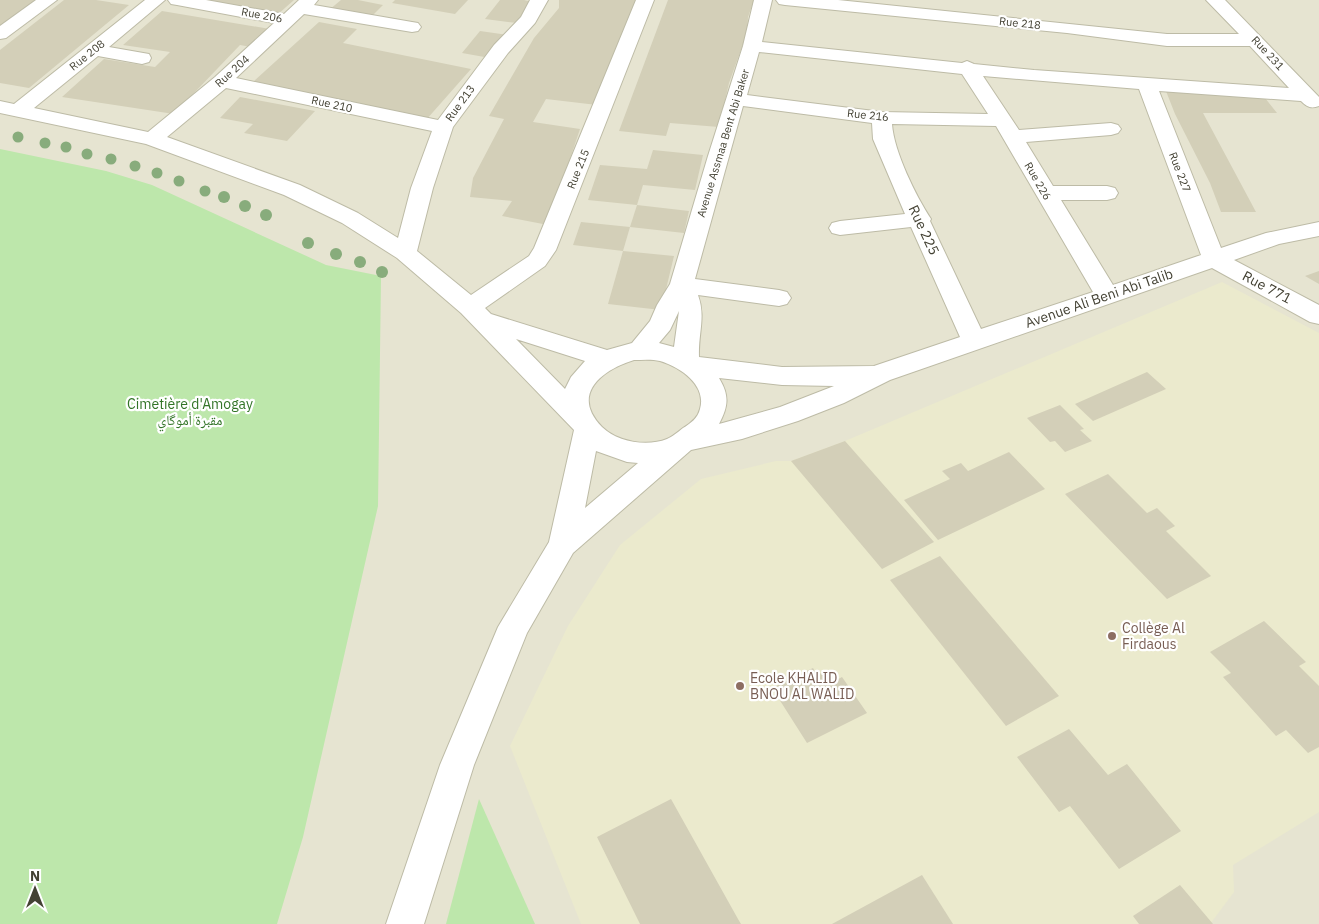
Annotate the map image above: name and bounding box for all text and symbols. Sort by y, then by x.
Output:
street label: Rue 206 [240,4,284,26]
street label: Rue 218 [999,14,1041,32]
street label: Rue 231 [1249,33,1288,73]
street label: Rue 208 [66,36,108,74]
street label: Rue 204 [212,52,252,90]
street label: Avenue Assmaa Bent Abi Baker [694,67,752,219]
street label: Rue 213 [442,82,478,124]
street label: Rue 210 [310,93,354,115]
street label: Rue 216 [847,106,889,124]
street label: Rue 215 [564,147,592,191]
street label: Rue 227 [1166,150,1194,194]
street label: Rue 226 [1022,159,1054,203]
street label: Rue 225 [905,202,943,258]
street label: Avenue Ali Beni Abi Talib [1023,264,1175,332]
street label: Rue 771 [1239,267,1295,307]
park label: Cimetière d'Amogay مقبرة أموگاي [127,395,253,432]
place label: Collège Al Firdaous [1122,619,1185,653]
marker: Collège Al Firdaous [1106,630,1118,642]
place label: Ecole KHALID BNOU AL WALID [750,669,854,703]
marker: Ecole KHALID BNOU AL WALID [734,680,746,692]
north arrow [10,864,60,914]
text: N [30,867,40,885]

